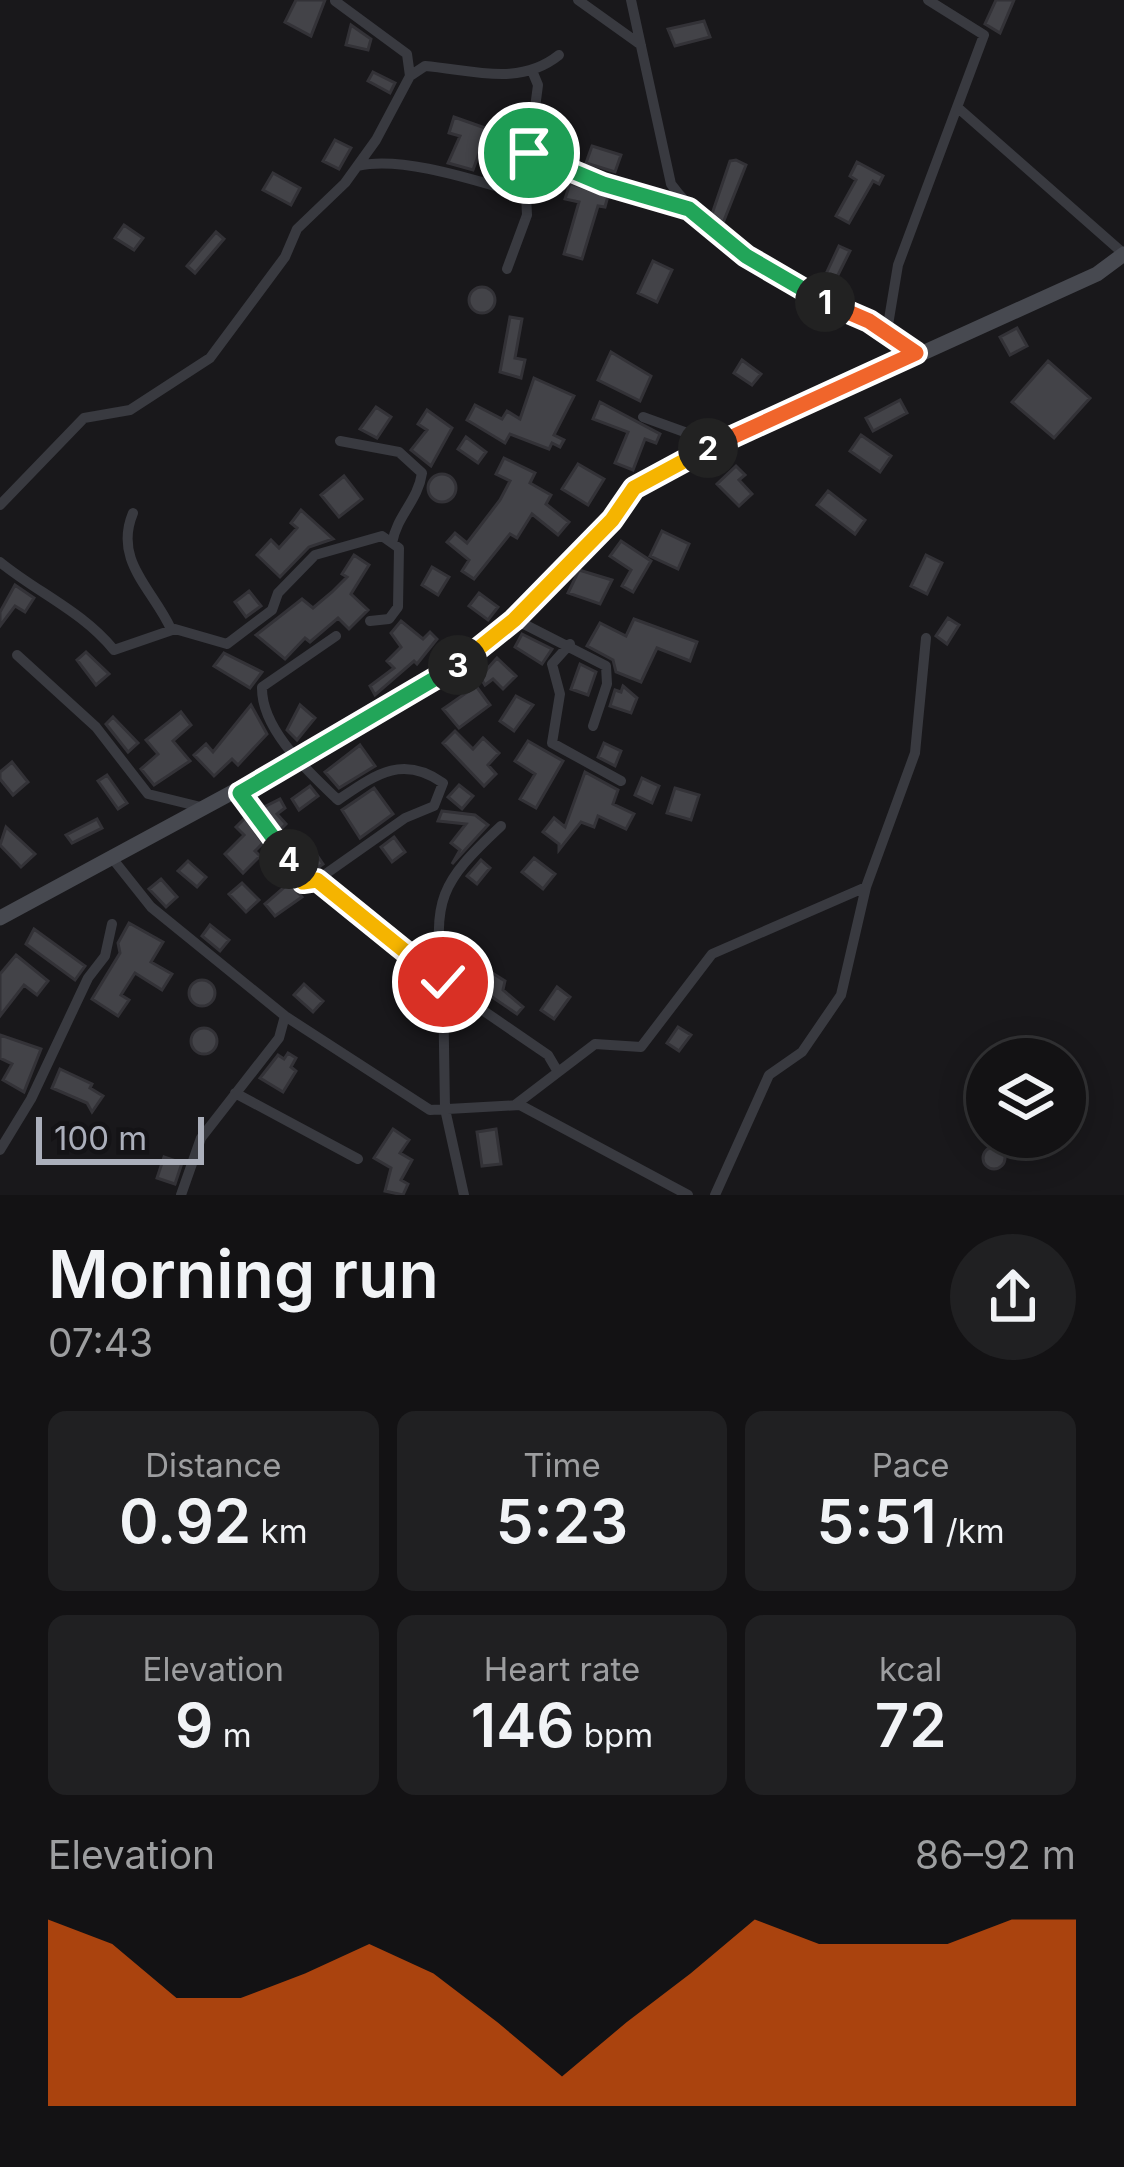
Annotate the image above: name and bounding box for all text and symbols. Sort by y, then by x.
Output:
pin [478,102,580,204]
icon: arrive [496,120,562,186]
pin: 1 [795,272,855,332]
text: 1 [818,282,832,322]
pin: 2 [678,418,738,478]
text: 2 [698,428,718,468]
pin: 3 [428,635,488,695]
text: 3 [447,645,469,685]
pin: 4 [259,829,319,889]
text: 4 [278,839,300,879]
pin [392,931,494,1033]
icon: check [410,949,476,1015]
map controls [966,1038,1086,1158]
button: layers [966,1038,1086,1158]
scale bar [36,1111,204,1164]
text: 100 m [54,1118,147,1158]
text: Morning run [48,1234,439,1314]
button: share [950,1234,1076,1360]
text: 07:43 [48,1319,153,1366]
text: Distance [145,1445,281,1485]
text: Time [523,1445,601,1485]
text: Pace [872,1445,950,1485]
text: 0.92 [119,1485,251,1557]
text: 5:23 [496,1485,628,1557]
text: 5:51 [817,1485,937,1557]
text: km [251,1511,308,1551]
text: /km [937,1511,1005,1551]
text: Elevation [143,1649,284,1689]
text: Heart rate [484,1649,640,1689]
text: kcal [879,1649,942,1689]
text: 9 [175,1689,213,1761]
text: 146 [471,1689,575,1761]
text: 72 [875,1689,947,1761]
text: m [213,1715,252,1755]
text: bpm [575,1715,653,1755]
text: Elevation [48,1831,215,1878]
text: 86–92 m [915,1831,1076,1878]

